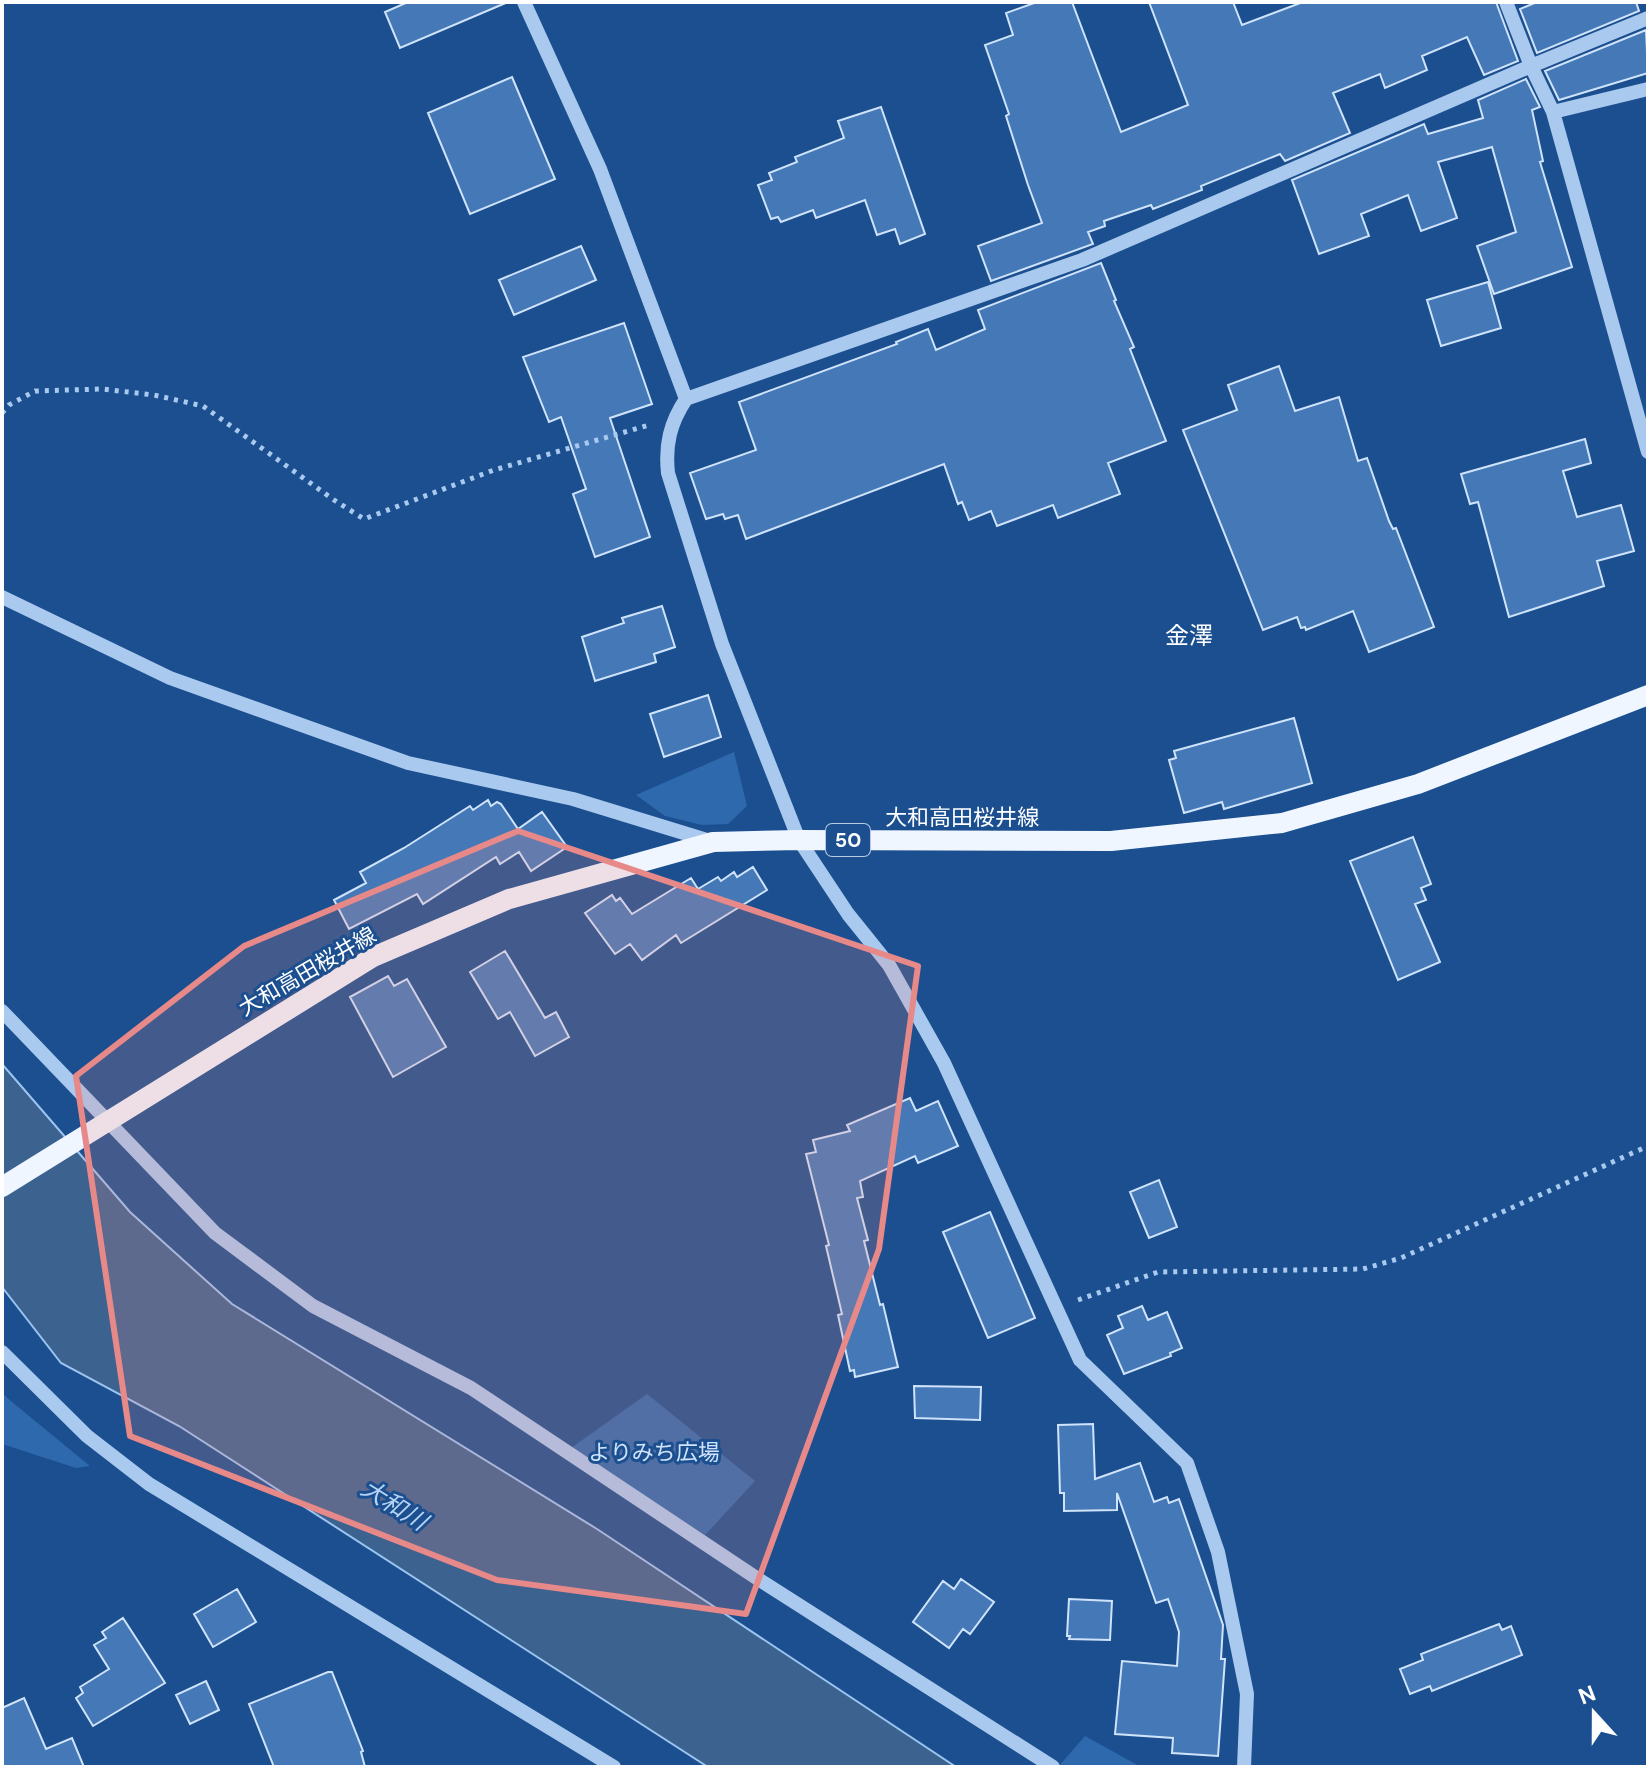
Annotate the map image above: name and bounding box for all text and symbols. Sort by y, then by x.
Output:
district label: 金澤 [1165,620,1213,651]
street label: 大和高田桜井線 [885,803,1039,832]
road number: 50 [826,824,870,856]
street label: 大和高田桜井線 [233,920,381,1022]
park label: よりみち広場 [588,1438,720,1467]
water label: 大和川 [356,1472,436,1538]
north arrow [1554,1673,1634,1753]
text: N [1574,1678,1600,1711]

